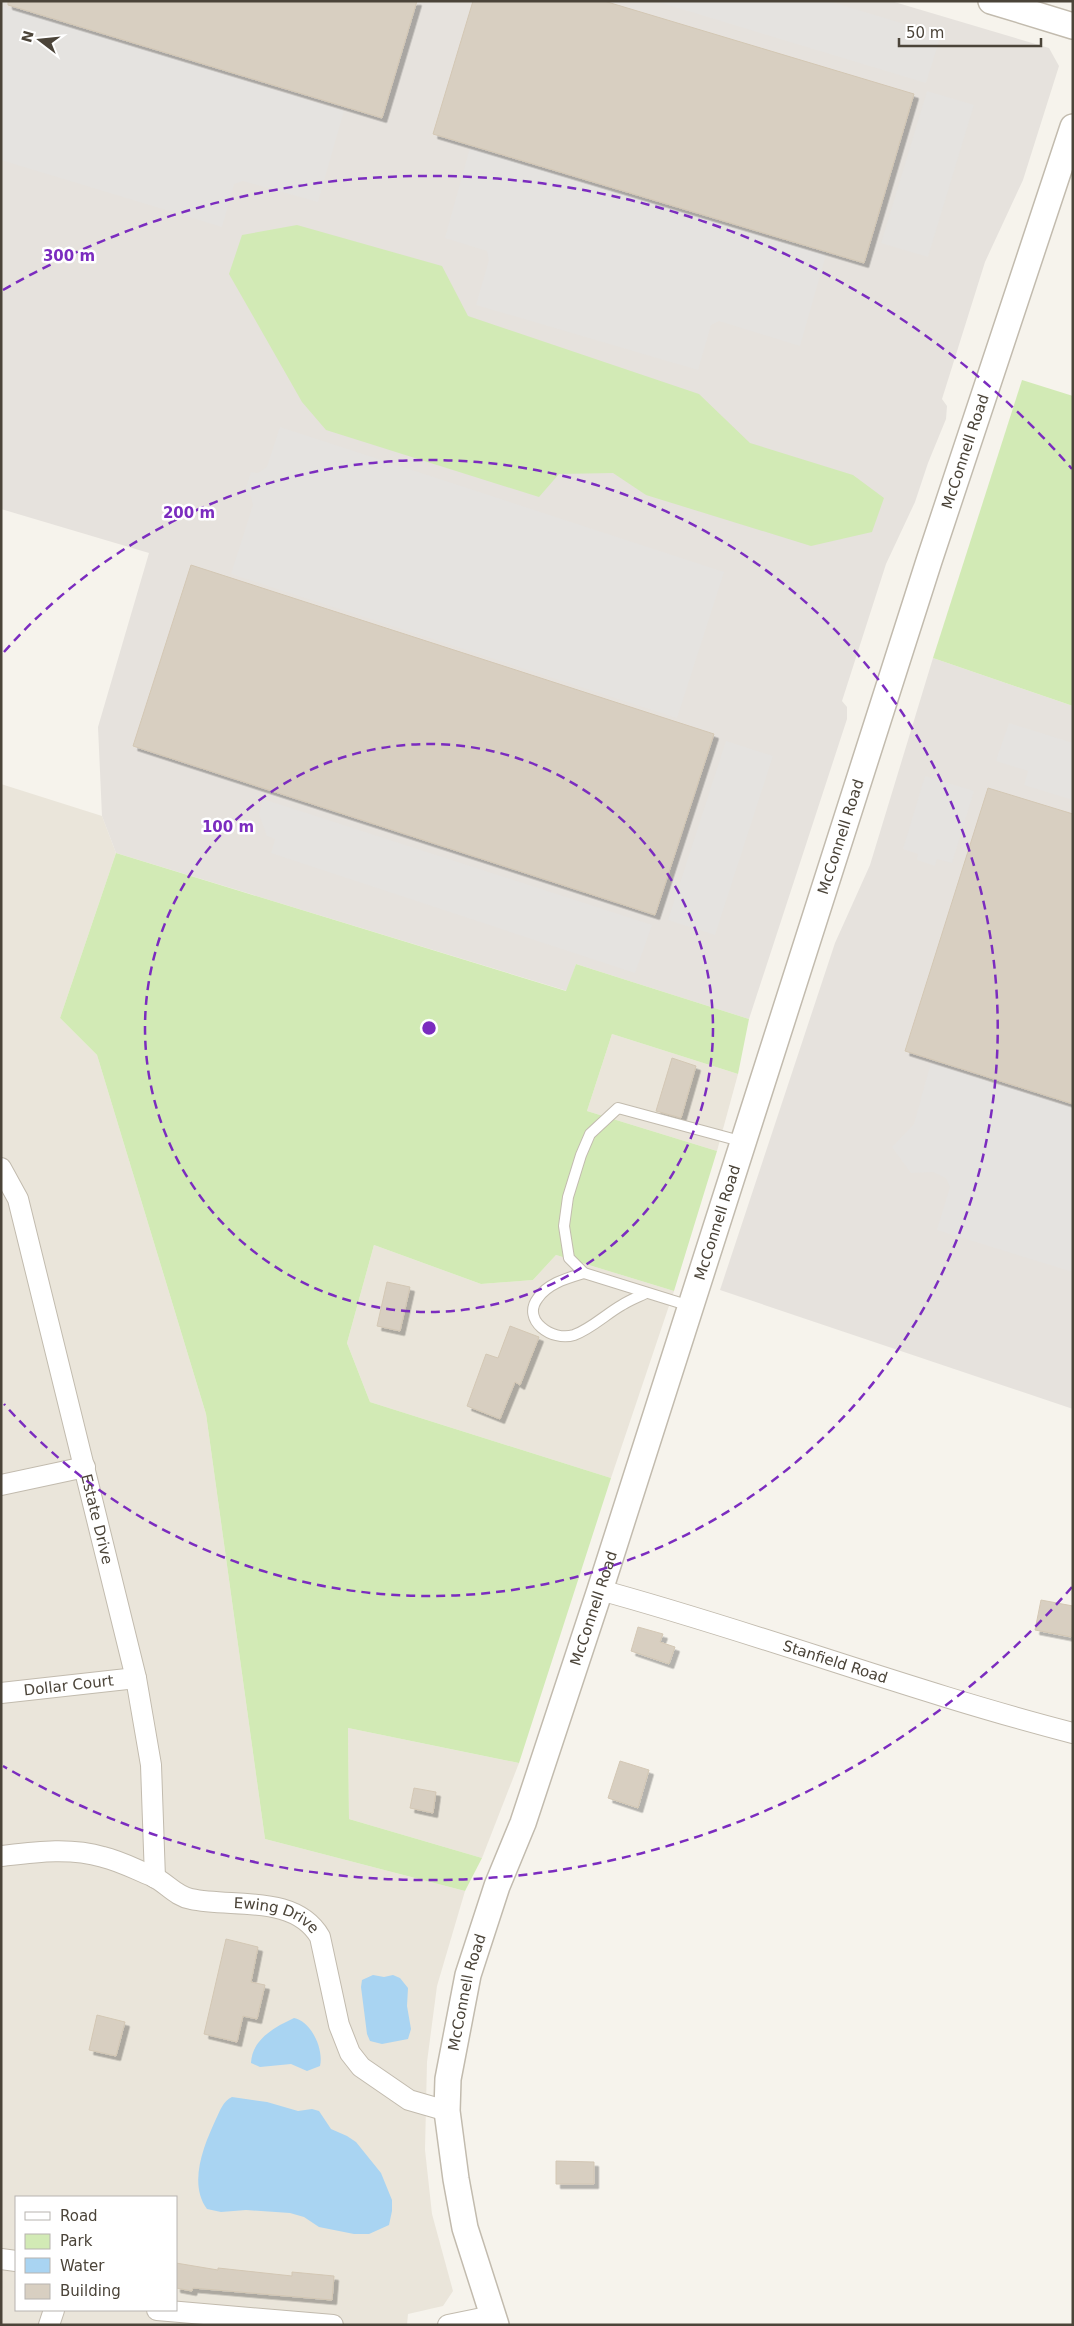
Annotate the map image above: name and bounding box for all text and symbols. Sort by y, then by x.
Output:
north arrow [15,15,65,65]
scale bar [899,15,1042,47]
text: 50 m [906,24,944,42]
text: N [18,29,37,44]
text: 300 m [43,247,95,265]
street label: McConnell Road [938,392,993,511]
text: 200 m [163,504,215,522]
street label: McConnell Road [814,777,868,897]
text: 100 m [202,818,254,836]
centre of rings [420,1019,438,1037]
street label: McConnell Road [691,1163,744,1283]
street label: Estate Drive [77,1472,117,1566]
street label: McConnell Road [567,1549,621,1668]
street label: Stanfield Road [781,1637,890,1687]
street label: Dollar Court [23,1672,115,1699]
street label: Ewing Drive [233,1894,323,1937]
street label: McConnell Road [445,1932,490,2052]
legend [15,2196,178,2311]
text: Road [60,2207,98,2225]
text: Park [60,2232,93,2250]
text: Water [60,2257,105,2275]
text: Building [60,2282,121,2300]

